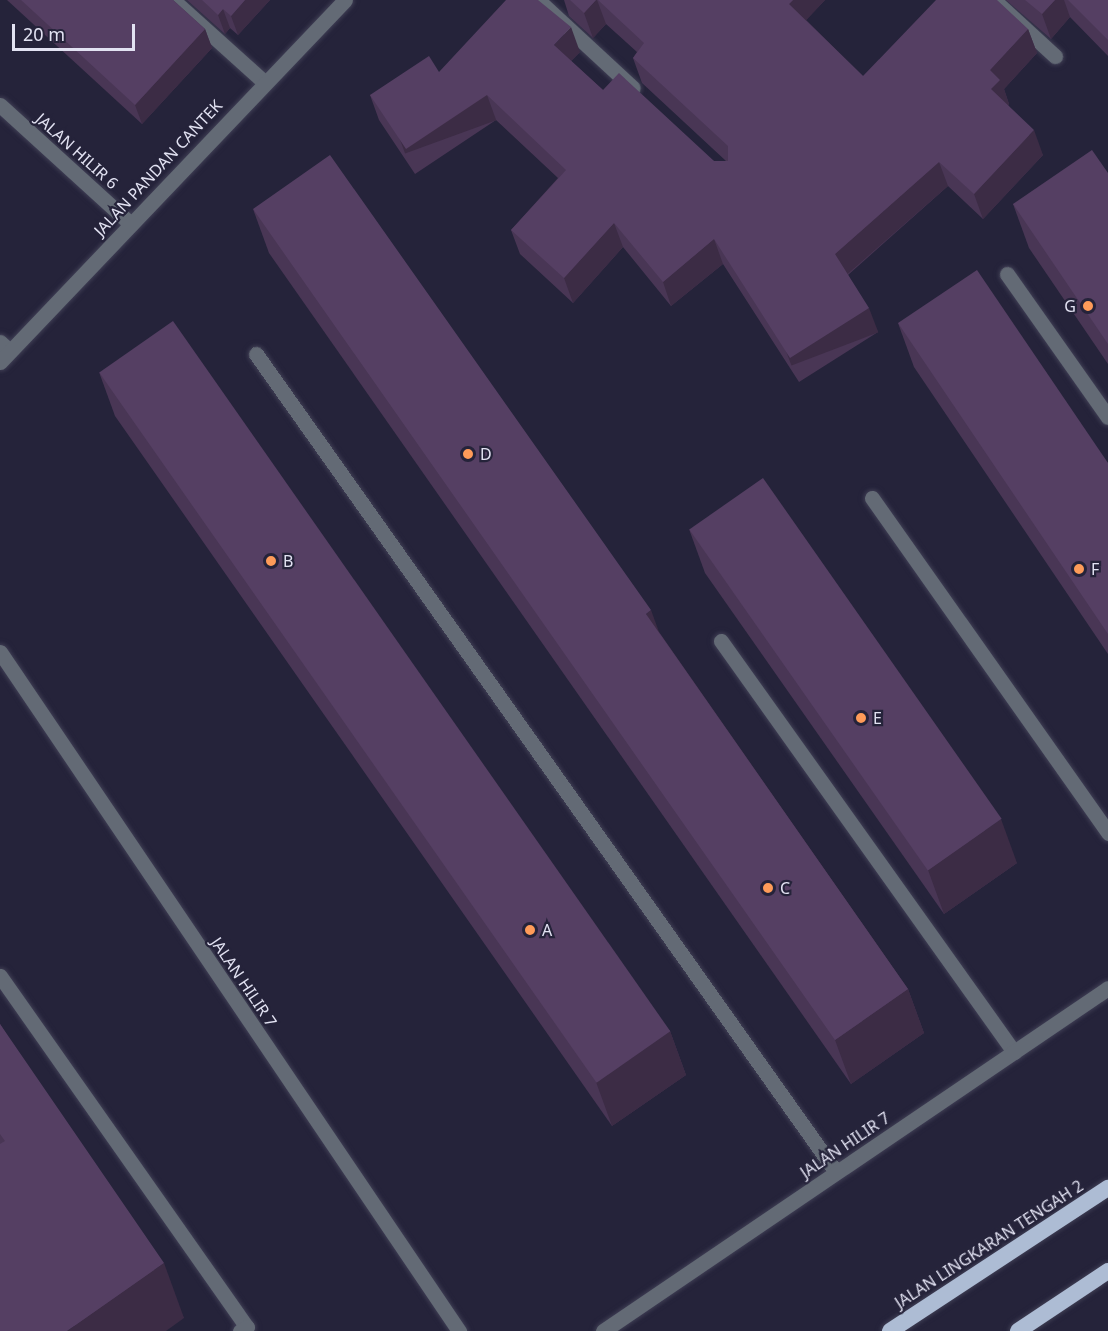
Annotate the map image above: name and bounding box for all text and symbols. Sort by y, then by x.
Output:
scale bar [15,12,138,50]
text: 20 m [23,22,65,46]
street label: JALAN PANDAN CANTEK [90,96,226,240]
street label: JALAN HILIR 6 [32,109,122,193]
place label: G [1064,296,1076,316]
marker: G [1081,299,1095,313]
place label: D [480,444,492,464]
marker: D [461,447,475,461]
place label: B [283,551,293,571]
marker: B [264,554,278,568]
place label: F [1091,559,1099,579]
marker: F [1072,562,1086,576]
place label: E [873,708,882,728]
marker: E [854,711,868,725]
place label: C [780,878,790,898]
marker: C [761,881,775,895]
place label: A [542,920,552,940]
marker: A [523,923,537,937]
street label: JALAN HILIR 7 [207,934,281,1030]
street label: JALAN HILIR 7 [797,1108,893,1182]
street label: JALAN LINGKARAN TENGAH 2 [891,1176,1087,1312]

